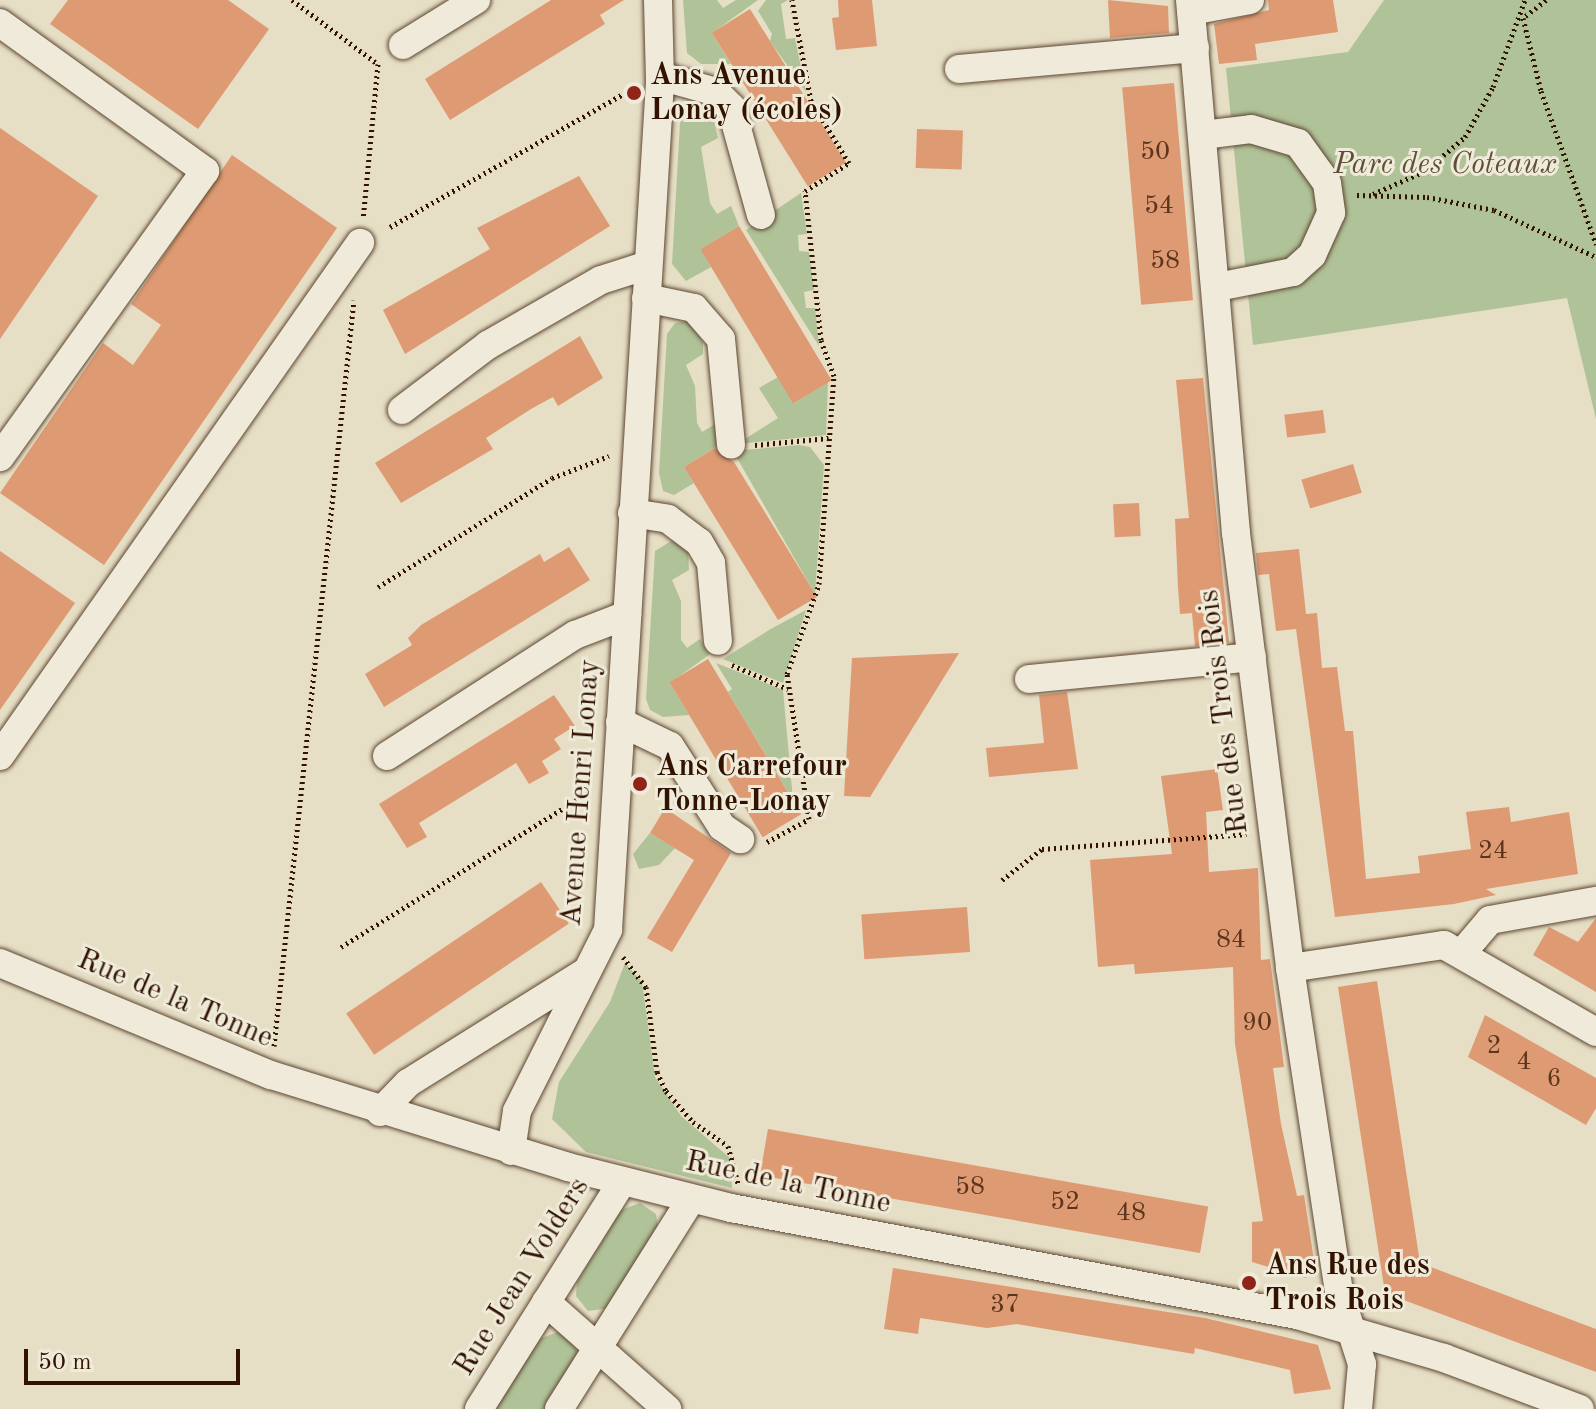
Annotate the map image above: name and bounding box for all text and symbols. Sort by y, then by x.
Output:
place label: Ans Avenue Lonay (écoles) [650,58,842,128]
marker: Ans Avenue Lonay (écoles) [625,84,643,102]
house number: 50 [1140,137,1170,169]
park label: Parc des Coteaux [1333,147,1557,183]
house number: 54 [1144,191,1174,223]
house number: 58 [1150,246,1180,278]
street label: Rue des Trois Rois [1191,588,1257,836]
street label: Avenue Henri Lonay [554,658,608,928]
place label: Ans Carrefour Tonne-Lonay [656,749,847,820]
marker: Ans Carrefour Tonne-Lonay [631,775,649,793]
house number: 24 [1478,836,1508,868]
house number: 84 [1216,925,1246,957]
street label: Rue de la Tonne [72,942,278,1056]
house number: 90 [1242,1008,1272,1040]
house number: 2 [1486,1031,1502,1063]
house number: 4 [1516,1047,1532,1079]
house number: 6 [1546,1064,1562,1096]
street label: Rue de la Tonne [682,1144,894,1222]
street label: Rue Jean Volders [447,1171,597,1383]
house number: 58 [955,1172,985,1204]
house number: 52 [1050,1187,1080,1219]
house number: 48 [1116,1198,1146,1230]
place label: Ans Rue des Trois Rois [1265,1248,1430,1318]
marker: Ans Rue des Trois Rois [1240,1274,1258,1292]
house number: 37 [990,1290,1020,1322]
scale bar [28,1333,244,1383]
text: 50 m [38,1351,92,1375]

